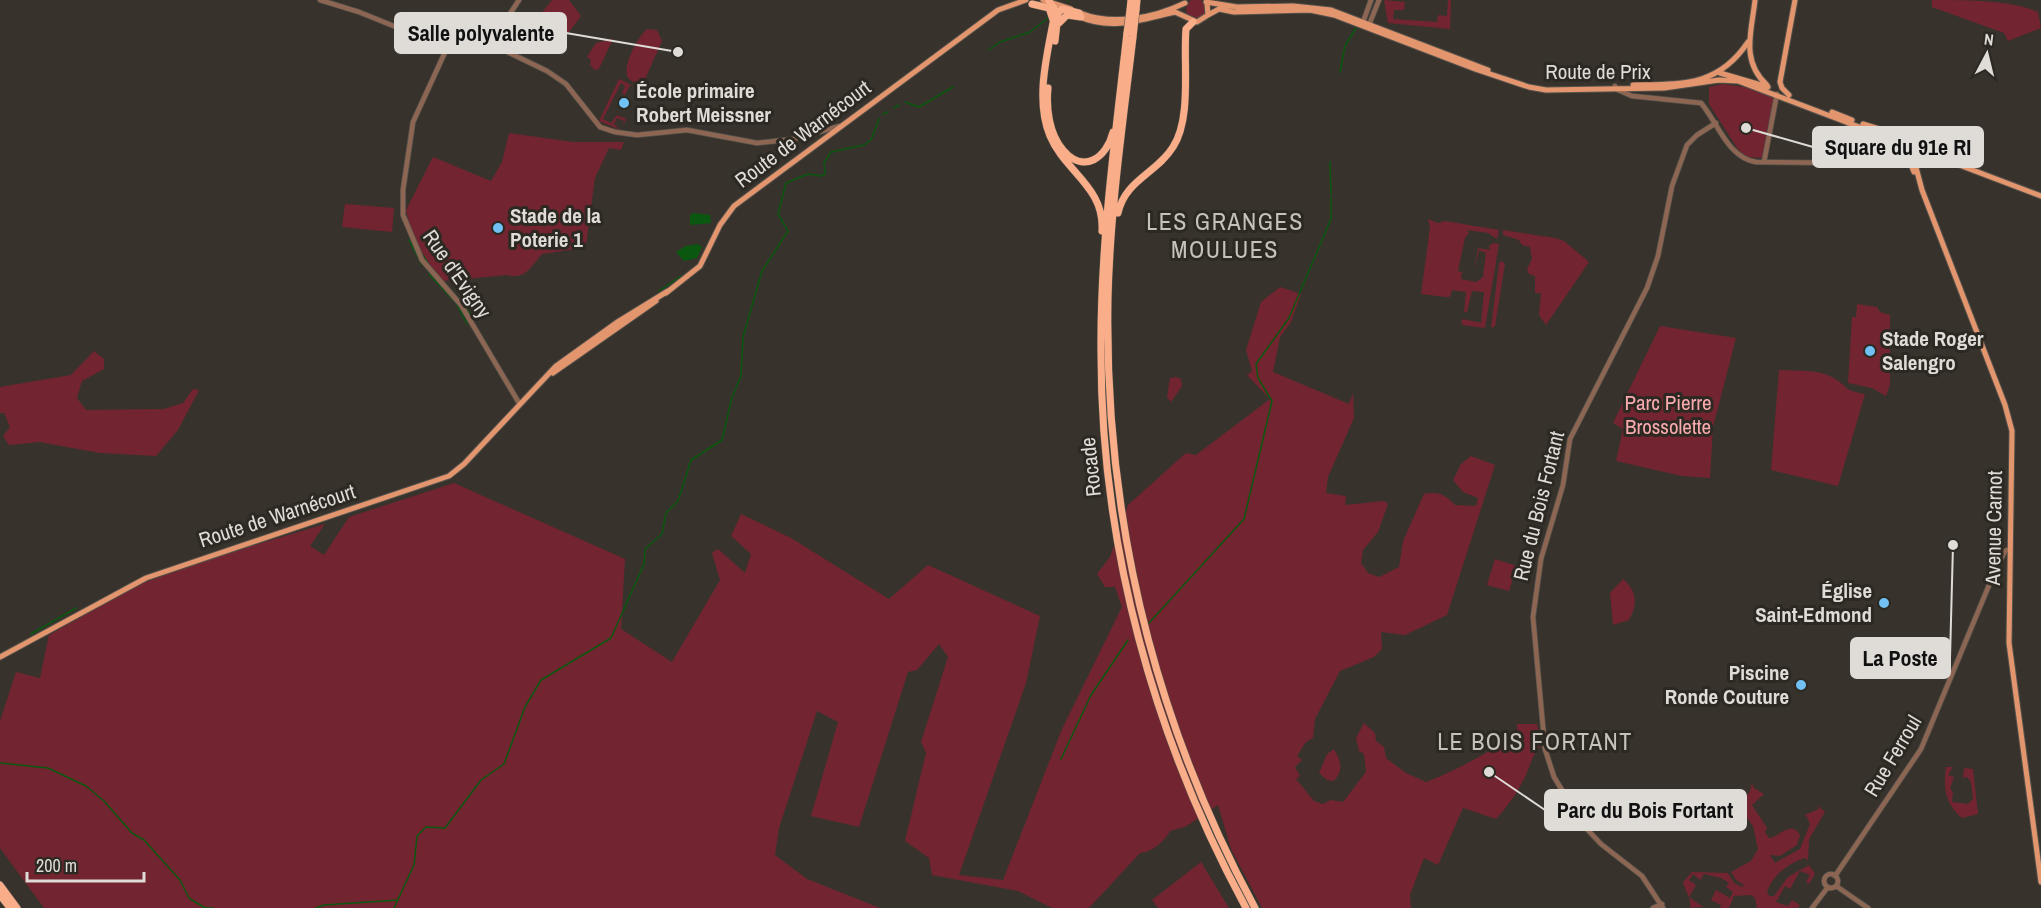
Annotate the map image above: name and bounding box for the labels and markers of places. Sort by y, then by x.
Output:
callout: Salle polyvalente [395,13,566,53]
place label: École primaire Robert Meissner [636,76,771,129]
marker: École primaire Robert Meissner [617,96,631,110]
callout: Square du 91e RI [1813,127,1983,167]
place label: Stade de la Poterie 1 [510,201,601,254]
marker: Stade de la Poterie 1 [491,221,505,235]
place label: Stade Roger Salengro [1882,324,1984,377]
marker: Stade Roger Salengro [1863,344,1877,358]
place label: Église Saint-Edmond [1755,576,1872,629]
marker: Église Saint-Edmond [1877,596,1891,610]
callout: La Poste [1851,638,1950,678]
place label: Piscine Ronde Couture [1665,658,1789,711]
marker: Piscine Ronde Couture [1794,678,1808,692]
callout: Parc du Bois Fortant [1545,790,1746,830]

